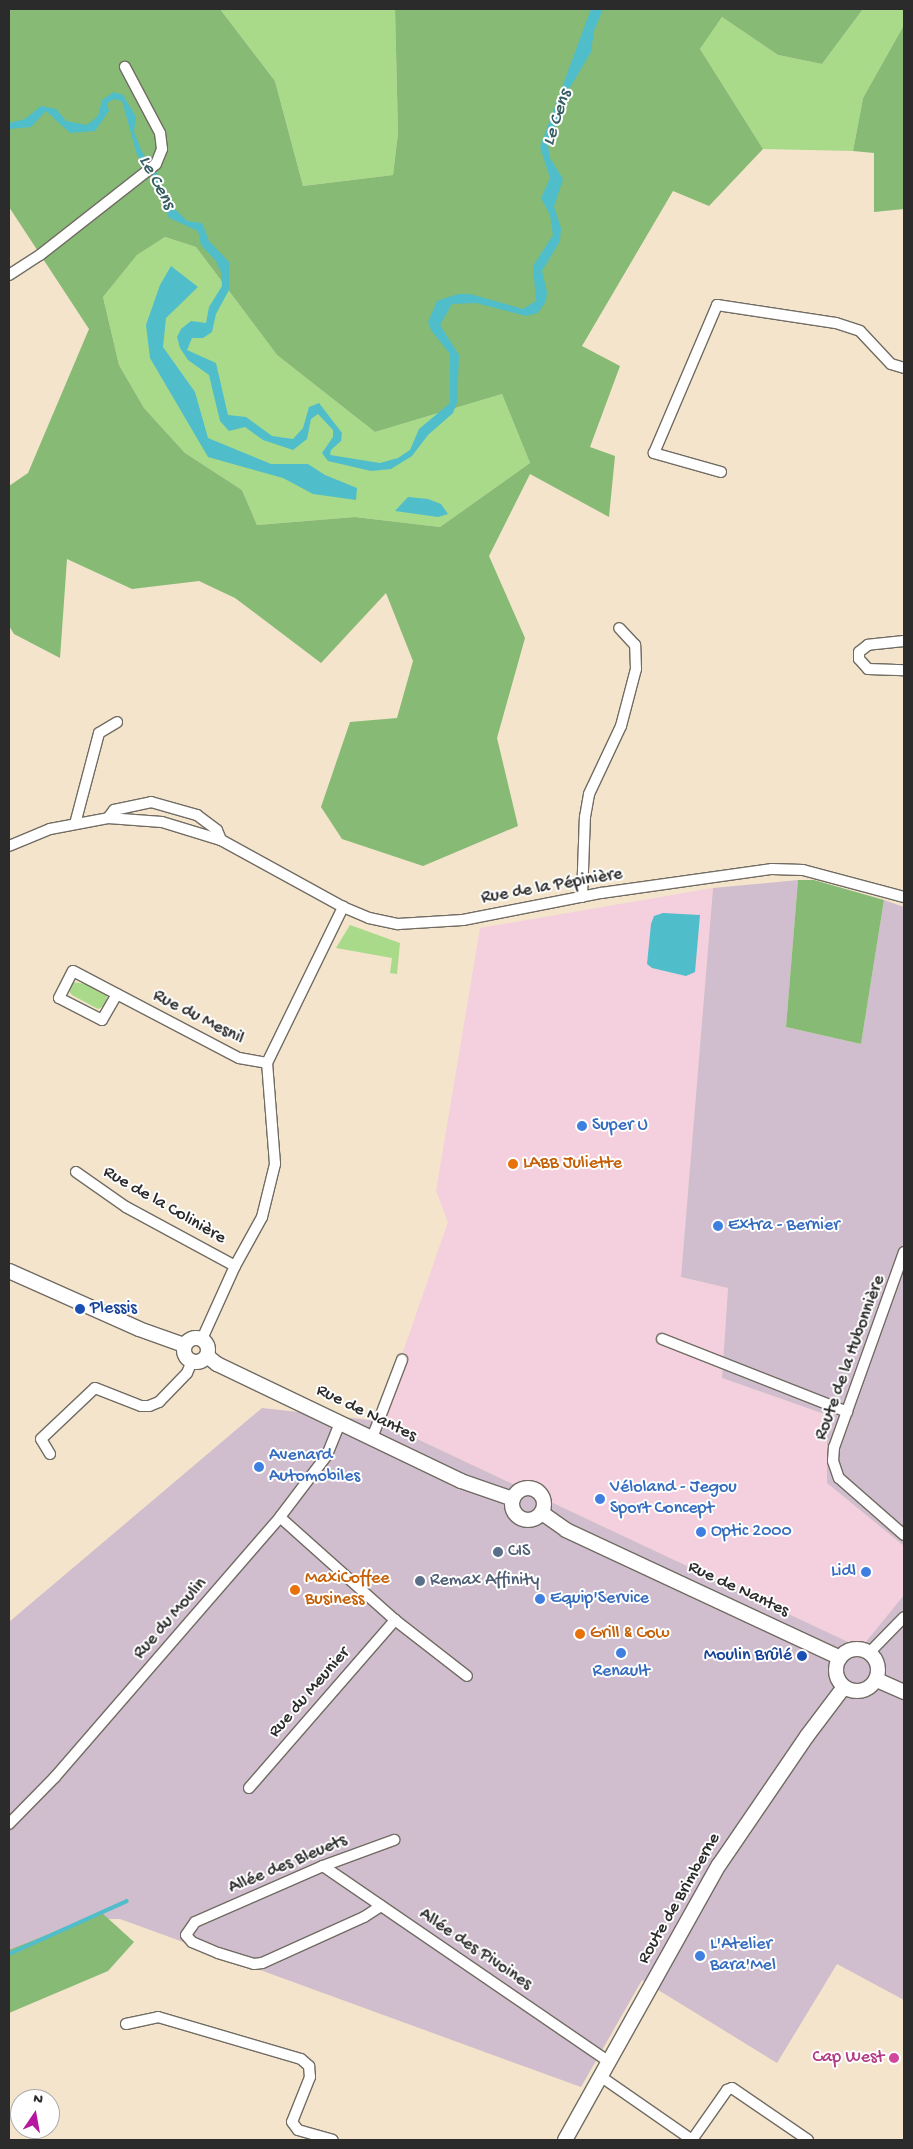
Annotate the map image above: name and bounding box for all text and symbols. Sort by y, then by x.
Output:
water label: Le Cens [538,87,578,149]
water label: Le Cens [132,152,180,214]
street label: Rue de la Pépinière [480,864,624,910]
street label: Rue du Mesnil [149,986,247,1050]
place label: Super U [592,1115,648,1137]
marker: Super U [576,1120,588,1132]
place label: LABB Juliette [523,1153,622,1175]
marker: LABB Juliette [507,1158,519,1170]
street label: Rue de la Colinière [99,1162,229,1250]
place label: Extra - Bernier [728,1215,840,1237]
marker: Extra - Bernier [712,1220,724,1232]
street label: Route de la Hubonnière [811,1273,891,1443]
place label: Plessis [90,1298,137,1320]
marker: Plessis [74,1303,86,1315]
street label: Rue de Nantes [312,1380,420,1448]
place label: Avenard Automobiles [269,1446,360,1488]
marker: Avenard Automobiles [253,1461,265,1473]
place label: Véloland - Jegou Sport Concept [610,1478,737,1520]
marker: Véloland - Jegou Sport Concept [594,1493,606,1505]
place label: Optic 2000 [711,1521,792,1543]
marker: Optic 2000 [695,1526,707,1538]
place label: CIS [508,1541,530,1563]
marker: CIS [492,1546,504,1558]
street label: Rue de Nantes [684,1557,792,1623]
place label: Lidl [831,1561,856,1583]
marker: Lidl [860,1566,872,1578]
place label: MaxiCoffee Business [305,1569,390,1612]
place label: Remax Affinity [430,1570,539,1592]
street label: Rue du Moulin [130,1574,212,1664]
marker: Remax Affinity [414,1575,426,1587]
marker: MaxiCoffee Business [289,1584,301,1596]
place label: Equip'Service [550,1588,649,1610]
marker: Equip'Service [534,1593,546,1605]
place label: Grill & Cow [590,1623,669,1645]
marker: Grill & Cow [574,1628,586,1640]
street label: Rue du Meunier [265,1643,355,1743]
place label: Moulin Brûlé [704,1645,792,1667]
marker: Renault [615,1647,627,1659]
marker: Moulin Brûlé [796,1650,808,1662]
place label: Renault [592,1661,650,1683]
street label: Allée des Bleuets [226,1830,350,1900]
street label: Route de Brimberne [634,1830,726,1968]
street label: Allée des Pivoines [414,1904,536,1996]
place label: L'Atelier Bara'Mel [710,1935,776,1978]
marker: L'Atelier Bara'Mel [694,1950,706,1962]
place label: Cap West [813,2047,884,2069]
marker: Cap West [888,2052,900,2064]
north arrow [10,2089,60,2139]
text: N [32,2091,44,2109]

